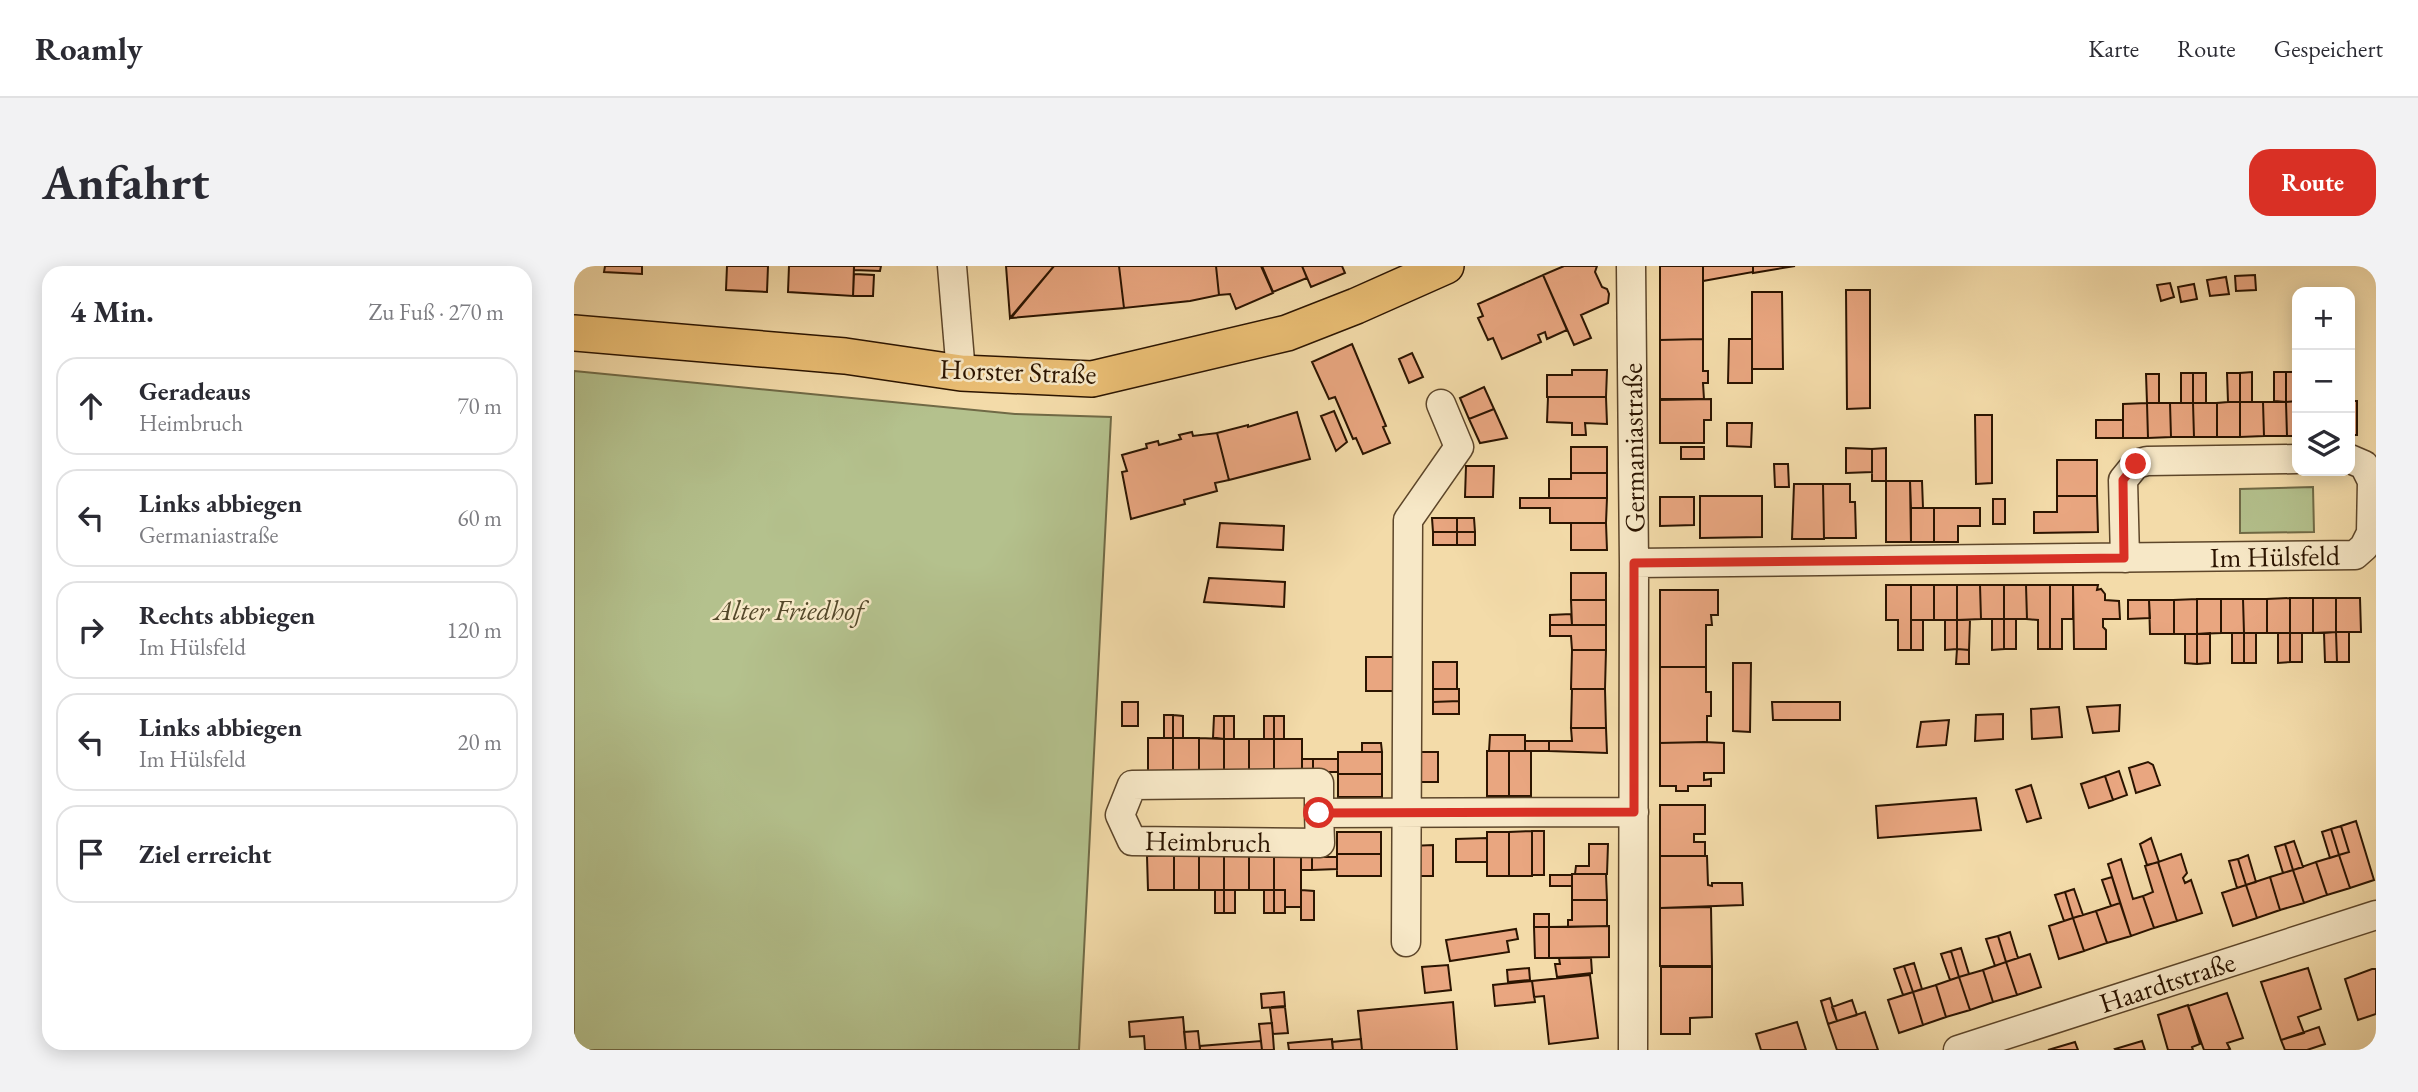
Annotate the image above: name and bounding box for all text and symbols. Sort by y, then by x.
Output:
text: Roamly [35,27,143,70]
text: Karte [2088,33,2139,64]
text: Route [2177,33,2236,64]
text: Gespeichert [2274,33,2383,64]
button: Route [2249,149,2376,216]
text: Anfahrt [42,150,209,214]
map controls [2292,287,2355,476]
button: + [2292,287,2355,350]
text: 4 Min. [70,292,154,331]
text: Zu Fuß · 270 m [369,297,504,327]
street label: Horster Straße [939,350,1097,392]
button: − [2292,350,2355,413]
street label: Germaniastraße [1614,363,1652,533]
text: Geradeaus [139,374,251,408]
icon: ahead [72,387,110,425]
text: 70 m [457,391,502,421]
text: Heimbruch [139,408,243,438]
button: layers [2292,413,2355,476]
route end [2120,448,2151,479]
text: Links abbiegen [139,486,302,520]
icon: left [72,499,110,537]
text: 60 m [457,503,502,533]
text: Germaniastraße [139,520,279,550]
street label: Im Hülsfeld [2210,537,2341,575]
park label: Alter Friedhof [712,592,870,628]
text: Rechts abbiegen [139,598,315,632]
icon: right [72,611,110,649]
text: 120 m [446,615,502,645]
text: Im Hülsfeld [139,632,246,662]
text: Links abbiegen [139,710,302,744]
icon: left [72,723,110,761]
text: 20 m [457,727,502,757]
text: Im Hülsfeld [139,744,246,774]
route start [1303,797,1334,828]
street label: Heimbruch [1144,822,1272,860]
icon: arrive [72,835,110,873]
text: Ziel erreicht [139,837,271,871]
street label: Haardtstraße [2095,943,2240,1021]

